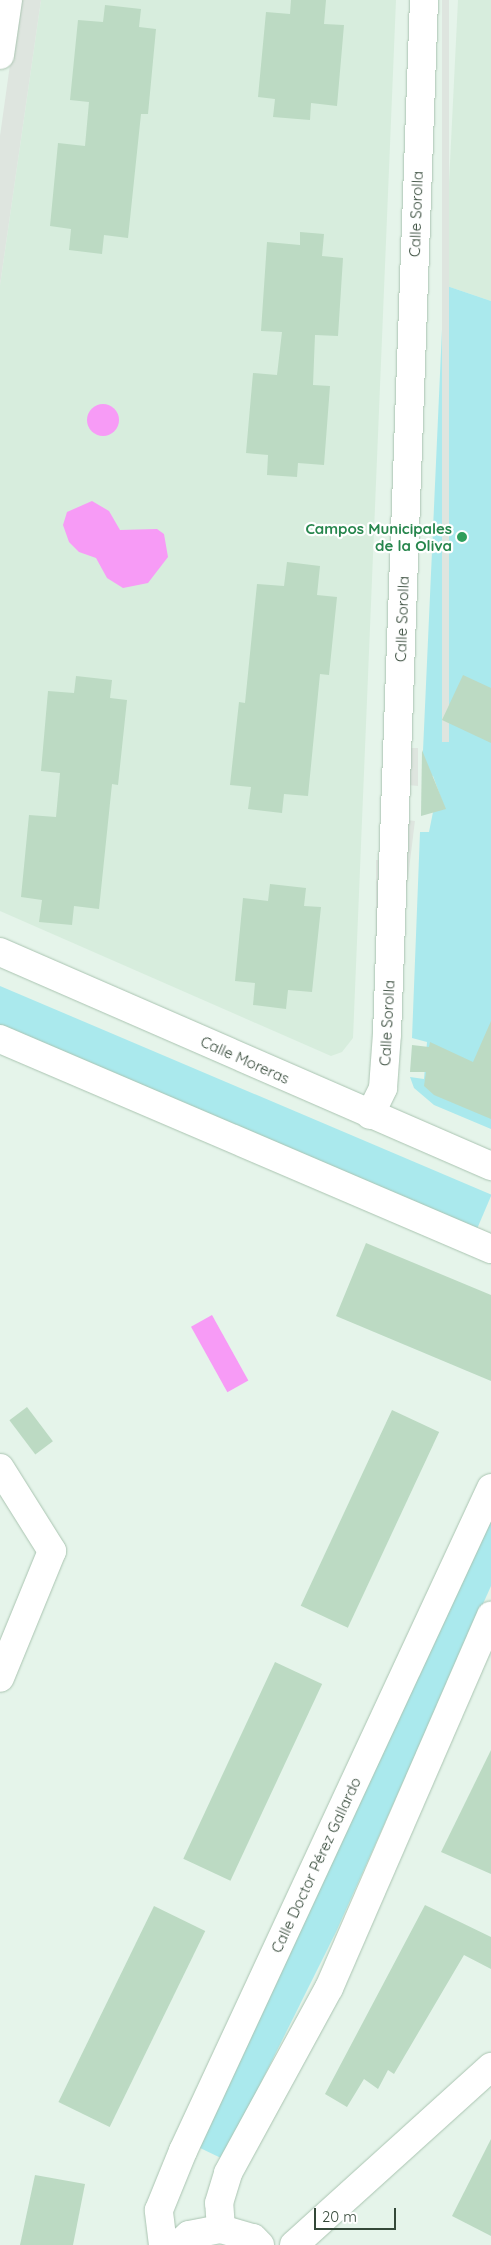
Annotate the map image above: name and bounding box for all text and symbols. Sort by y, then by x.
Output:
street label: Calle Sorolla [406,171,426,257]
place label: Campos Municipales de la Oliva [305,519,452,554]
marker: Campos Municipales de la Oliva [456,531,468,543]
street label: Calle Sorolla [392,576,412,662]
street label: Calle Sorolla [376,979,398,1067]
street label: Calle Moreras [198,1032,292,1088]
street label: Calle Doctor Pérez Gallardo [267,1774,365,1956]
scale bar [316,2198,398,2230]
text: 20 m [322,2207,357,2226]

